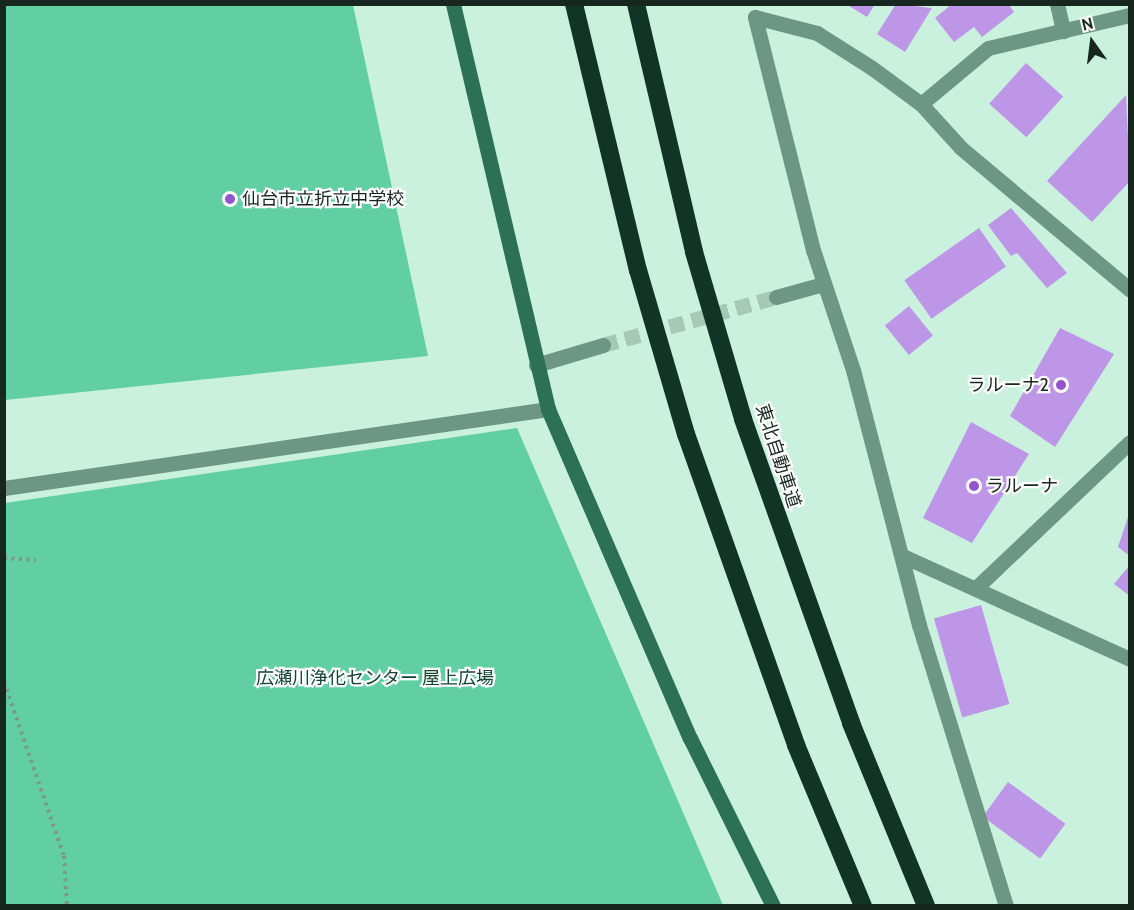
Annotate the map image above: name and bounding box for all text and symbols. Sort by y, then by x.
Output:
north arrow [1062,12,1122,72]
text: N [1080,13,1095,35]
place label: 仙台市立折立中学校 [242,188,404,210]
marker: 仙台市立折立中学校 [223,192,237,206]
place label: ラルーナ2 [968,374,1049,396]
marker: ラルーナ2 [1054,378,1068,392]
street label: 東北自動車道 [751,401,805,511]
place label: ラルーナ [986,475,1058,497]
marker: ラルーナ [967,479,981,493]
park label: 広瀬川浄化センター 屋上広場 [256,667,494,689]

